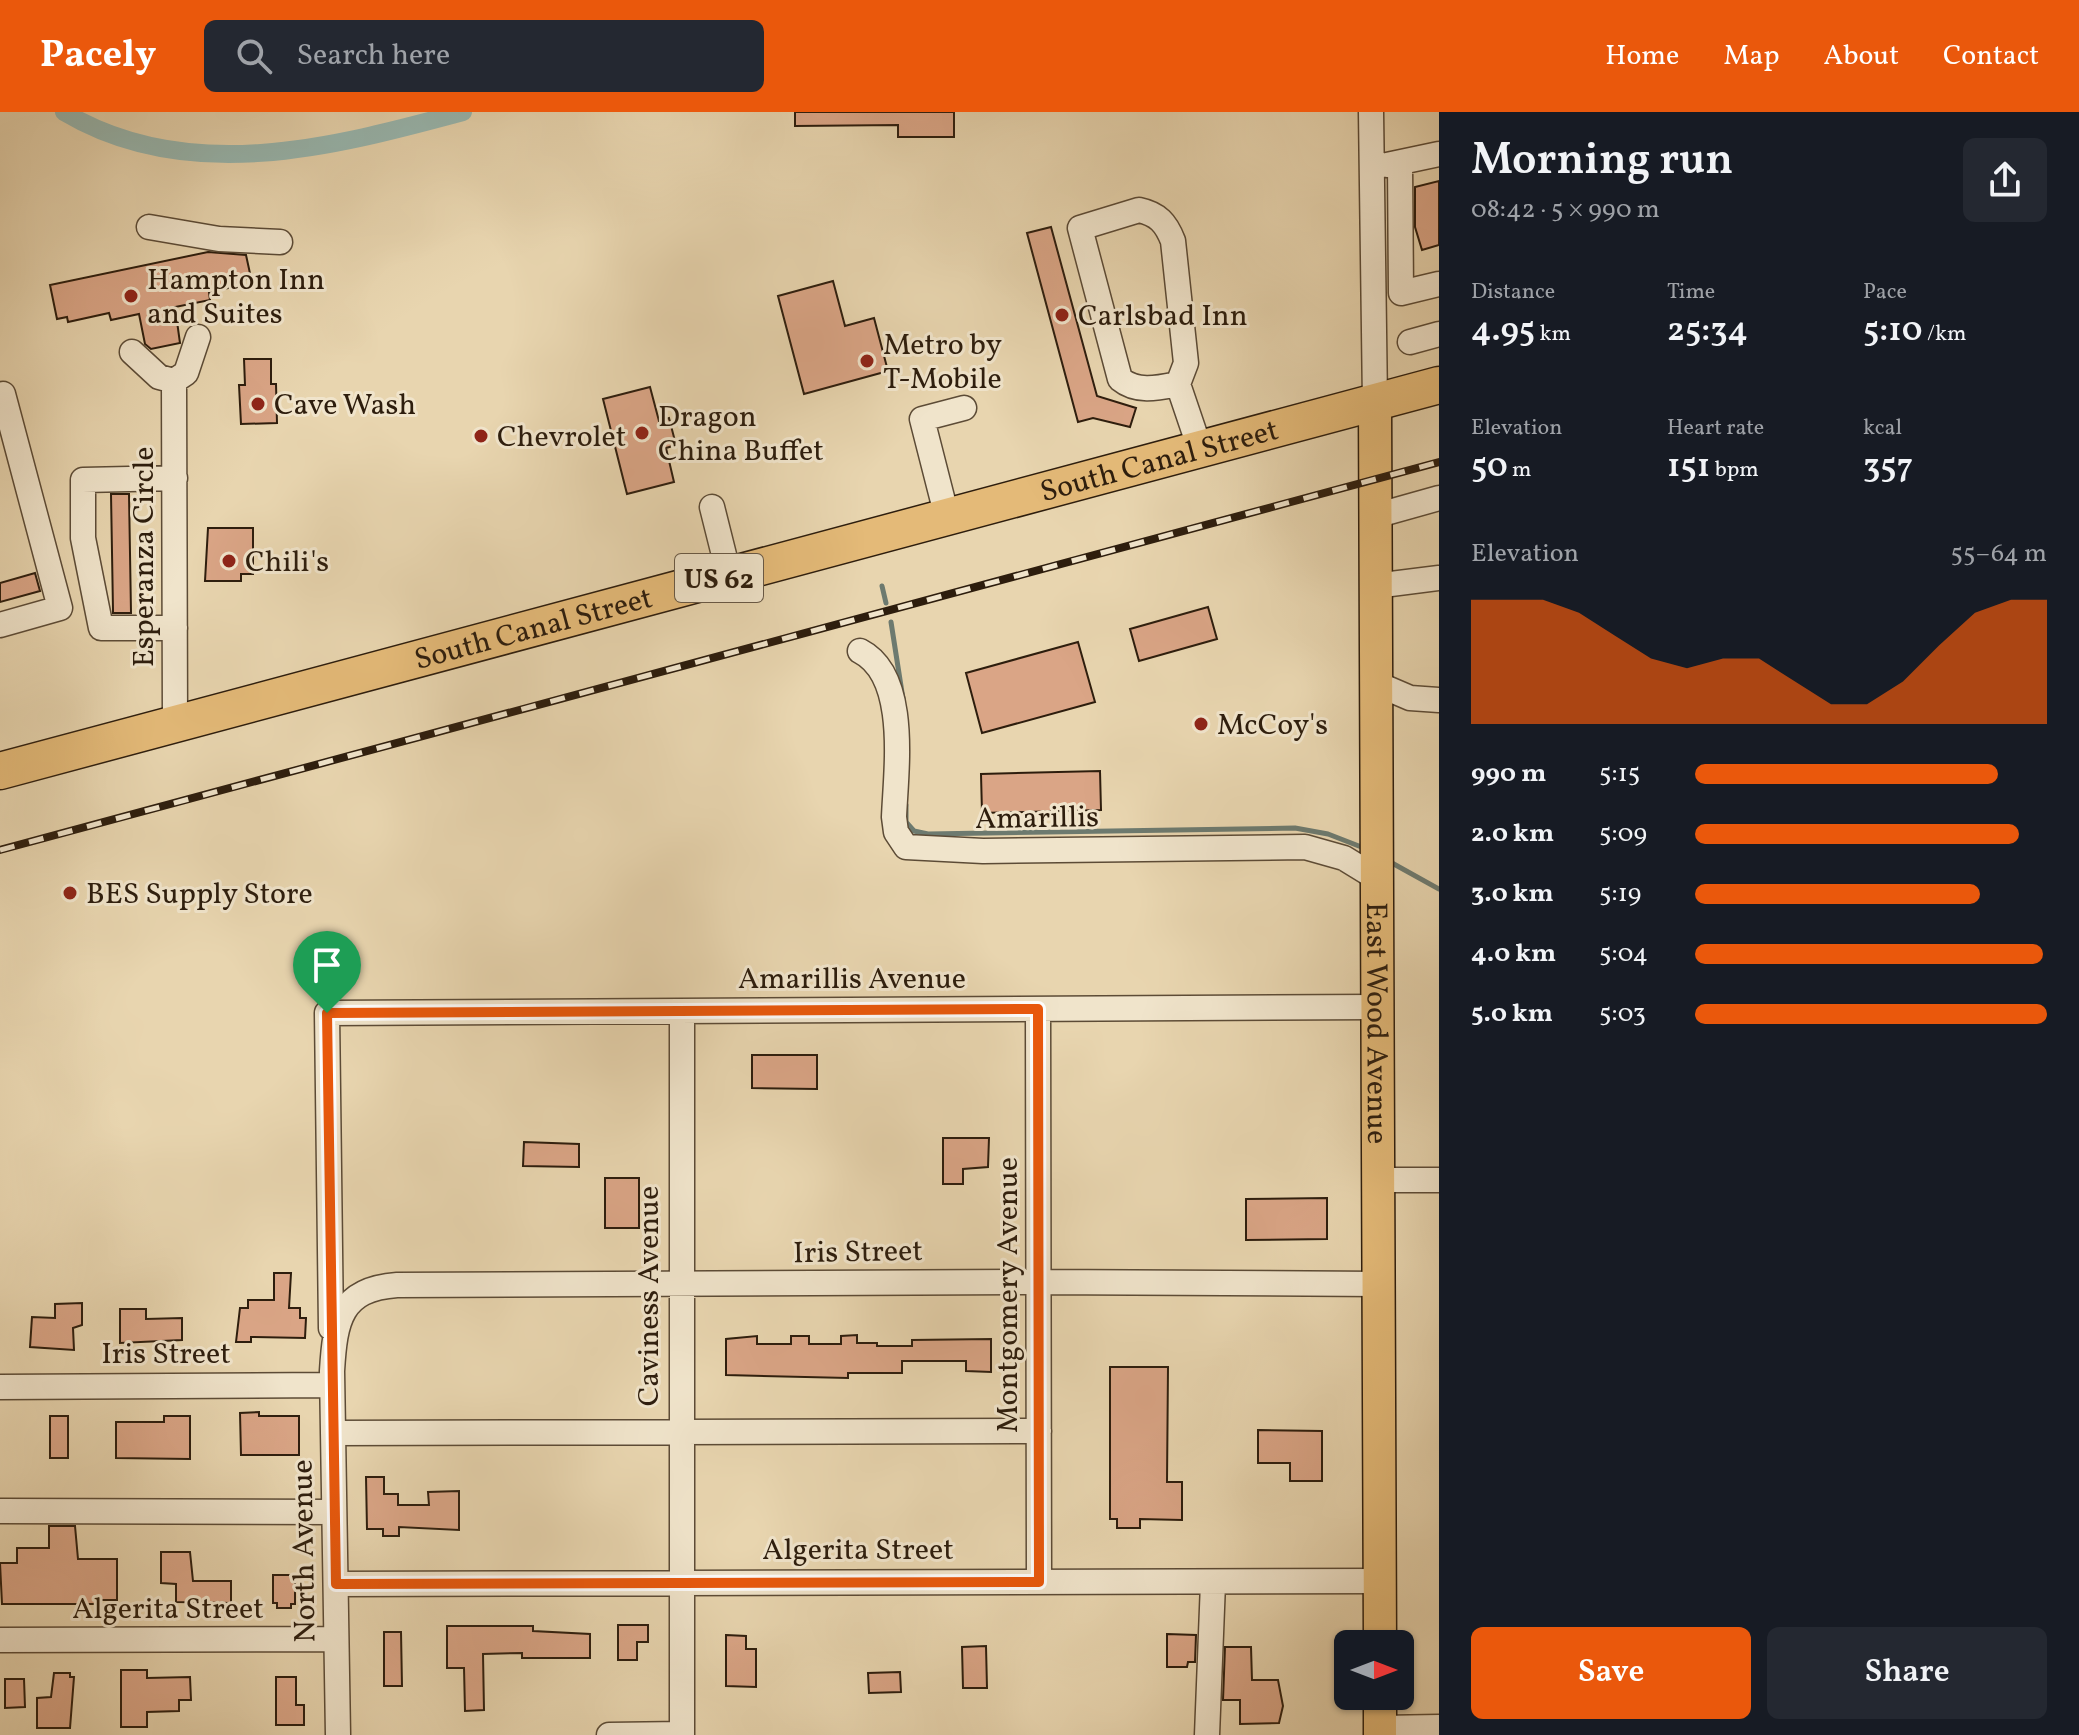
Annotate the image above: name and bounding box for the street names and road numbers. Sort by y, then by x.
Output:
street label: South Canal Street [1036,410,1283,514]
street label: Esperanza Circle [124,447,166,667]
road number: US 62 [675,554,763,602]
street label: South Canal Street [410,578,657,682]
street label: Amarillis [975,797,1099,841]
street label: East Wood Avenue [1354,902,1397,1144]
street label: Amarillis Avenue [738,959,966,1001]
street label: Montgomery Avenue [988,1157,1030,1433]
street label: Caviness Avenue [629,1186,671,1406]
street label: Iris Street [793,1231,923,1275]
street label: Iris Street [101,1334,231,1376]
street label: North Avenue [282,1459,328,1643]
street label: Algerita Street [762,1530,954,1572]
street label: Algerita Street [72,1589,264,1631]

